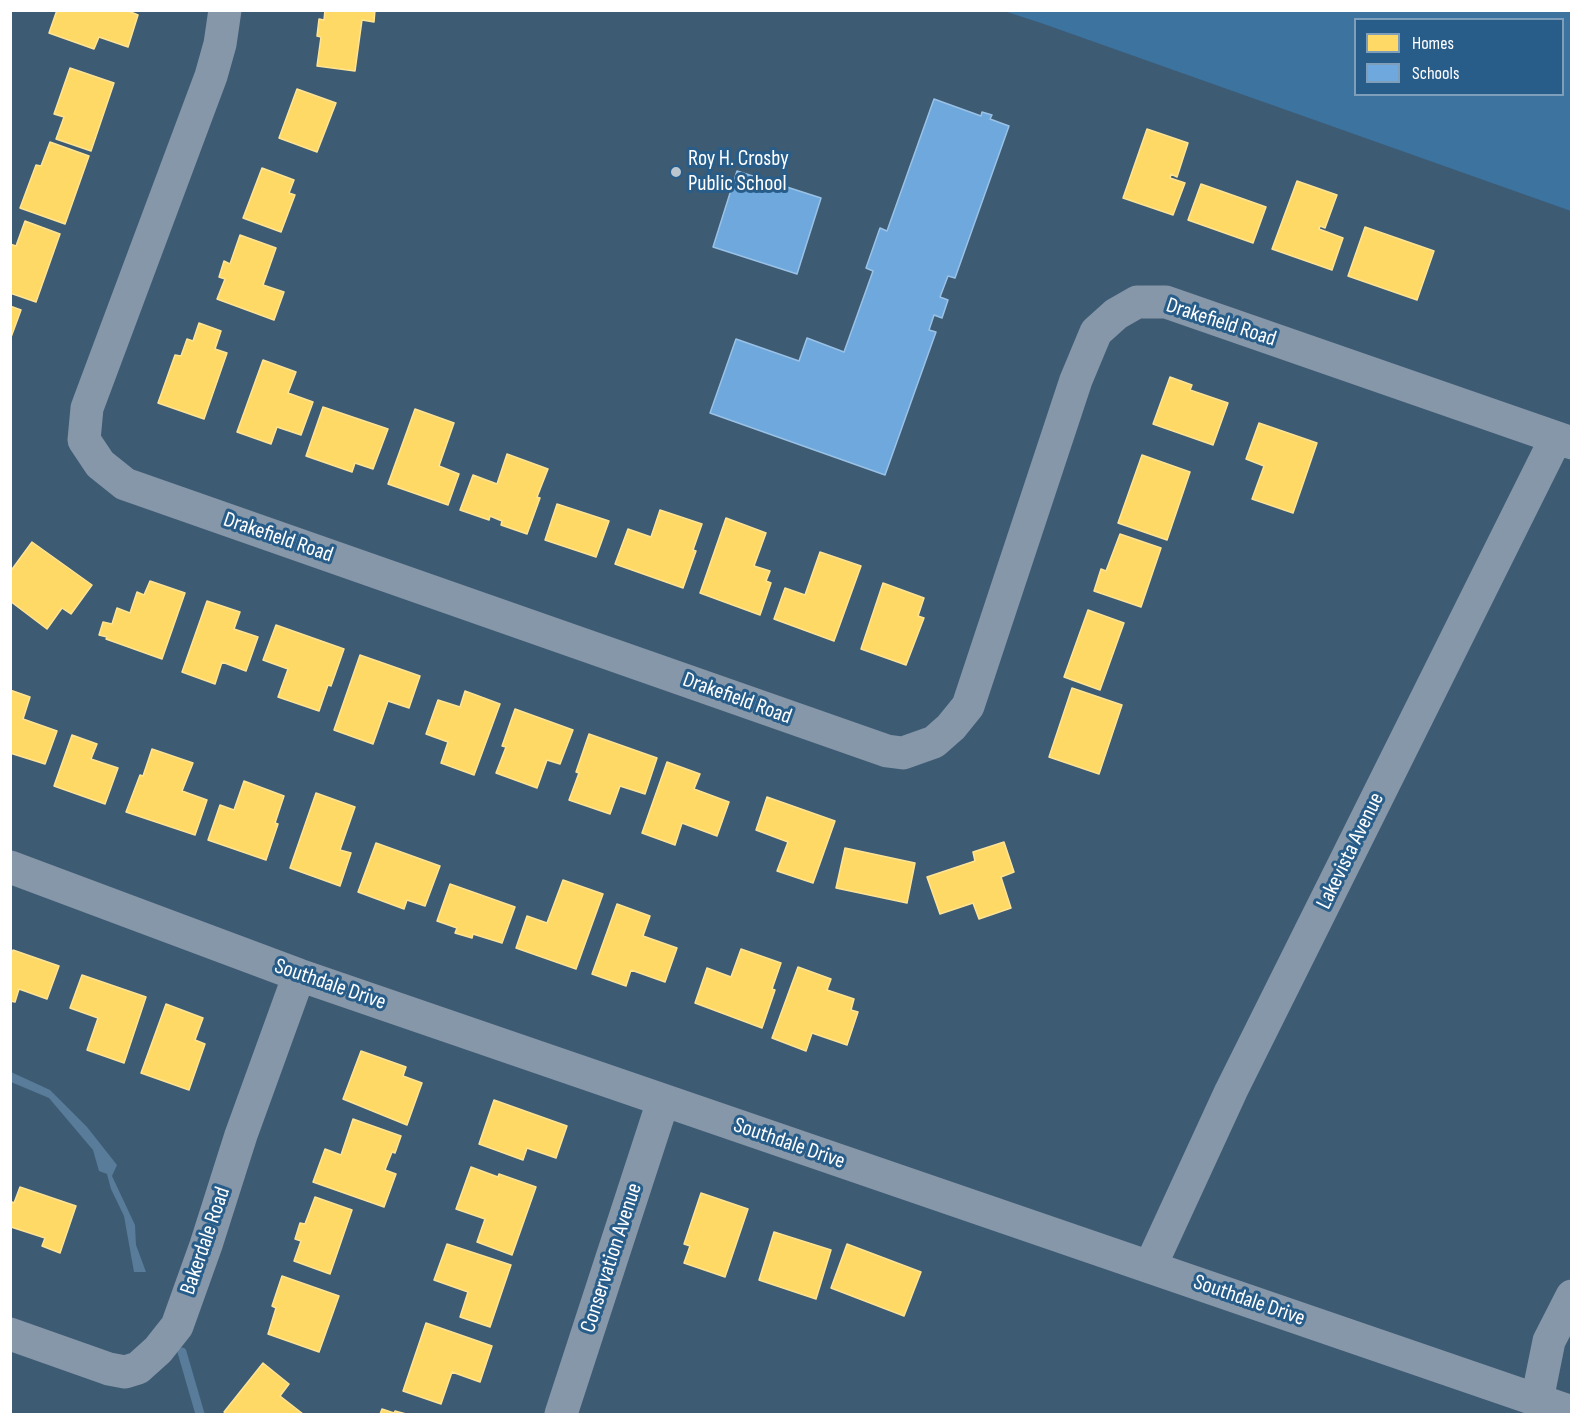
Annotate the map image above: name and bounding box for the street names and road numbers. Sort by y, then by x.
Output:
street label: Drakefield Road [1163,293,1279,353]
street label: Drakefield Road [220,507,336,569]
street label: Drakefield Road [679,667,795,731]
street label: Lakevista Avenue [1311,788,1391,914]
street label: Southdale Drive [271,954,389,1016]
street label: Southdale Drive [730,1113,848,1175]
street label: Conservation Avenue [575,1180,649,1336]
street label: Bakerdale Road [175,1184,237,1298]
street label: Southdale Drive [1190,1270,1308,1332]

